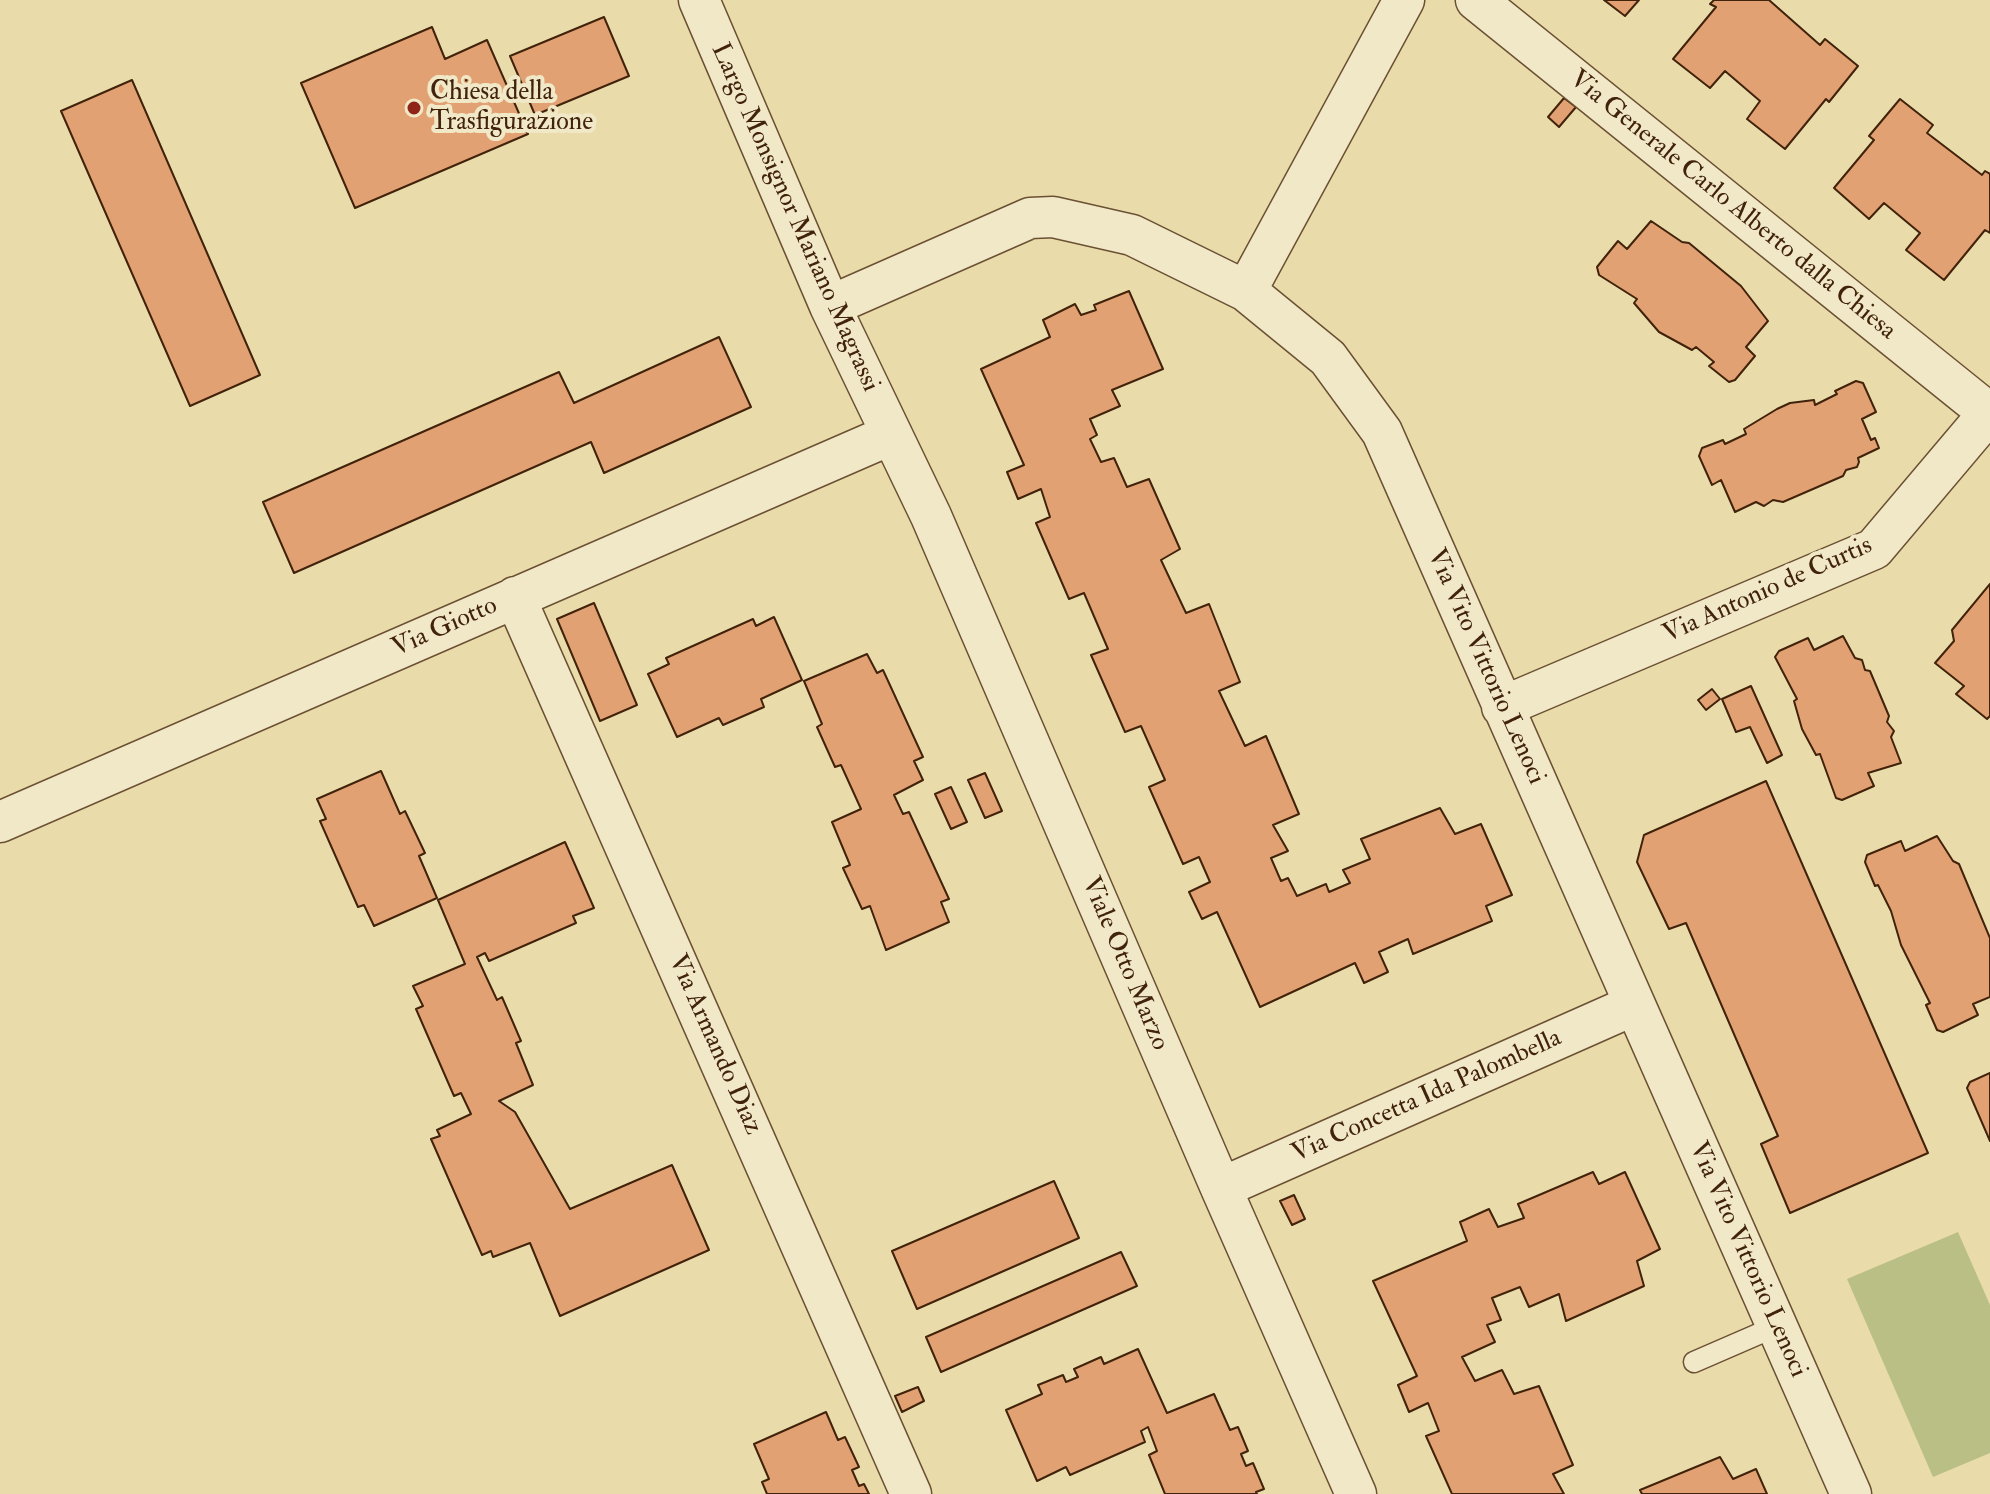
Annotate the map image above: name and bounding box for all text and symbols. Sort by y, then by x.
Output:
street label: Largo Monsignor Mariano Magrassi [703,39,885,397]
street label: Via Generale Carlo Alberto dalla Chiesa [1562,65,1902,347]
place label: Chiesa della Trasfigurazione [430,77,593,138]
marker: Chiesa della Trasfigurazione [405,99,423,117]
street label: Via Antonio de Curtis [1659,531,1877,651]
street label: Via Vito Vittorio Lenoci [1419,544,1551,790]
street label: Via Giotto [388,591,502,665]
street label: Viale Otto Marzo [1073,873,1175,1055]
street label: Via Armando Diaz [660,950,768,1140]
street label: Via Concetta Ida Palombella [1287,1023,1567,1171]
street label: Via Vito Vittorio Lenoci [1681,1137,1813,1383]

